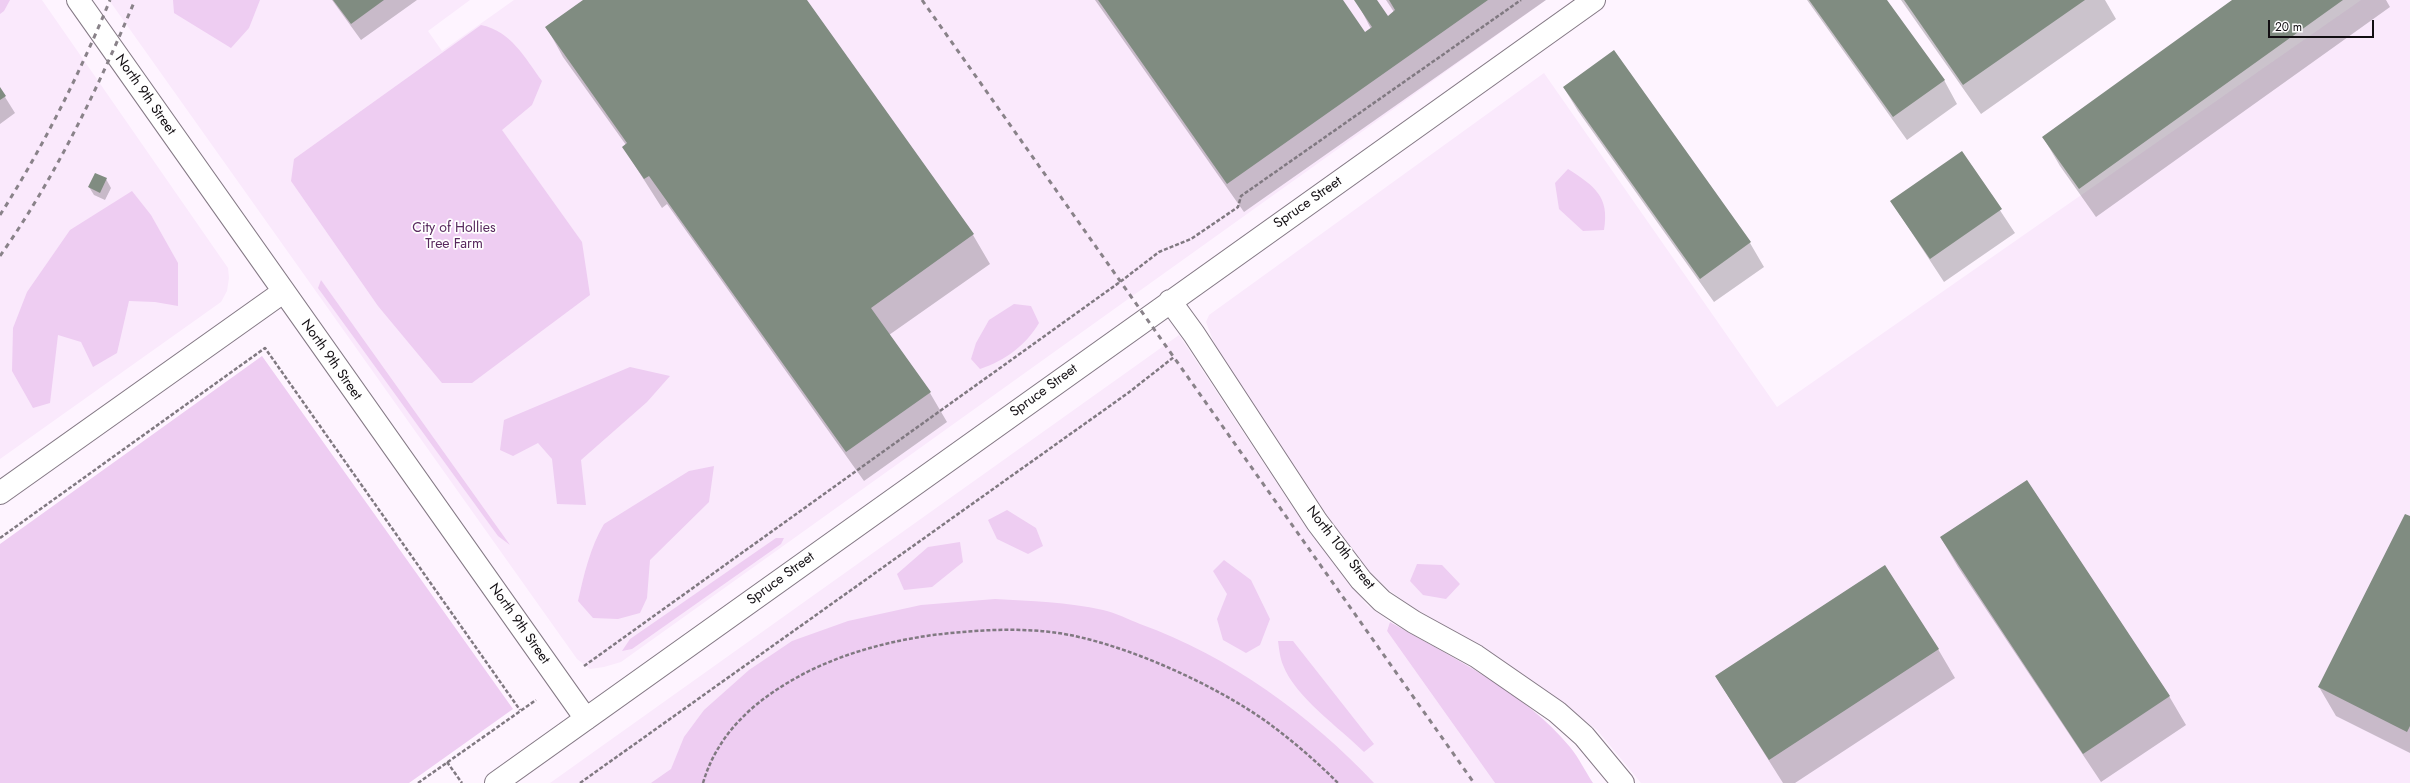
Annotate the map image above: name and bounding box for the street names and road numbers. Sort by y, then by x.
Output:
street label: North 9th Street [111,51,179,139]
street label: Spruce Street [1271,173,1345,233]
street label: North 9th Street [297,316,365,404]
street label: Spruce Street [1007,361,1081,421]
street label: North 10th Street [1302,503,1378,593]
street label: Spruce Street [744,549,818,609]
street label: North 9th Street [485,580,553,668]

